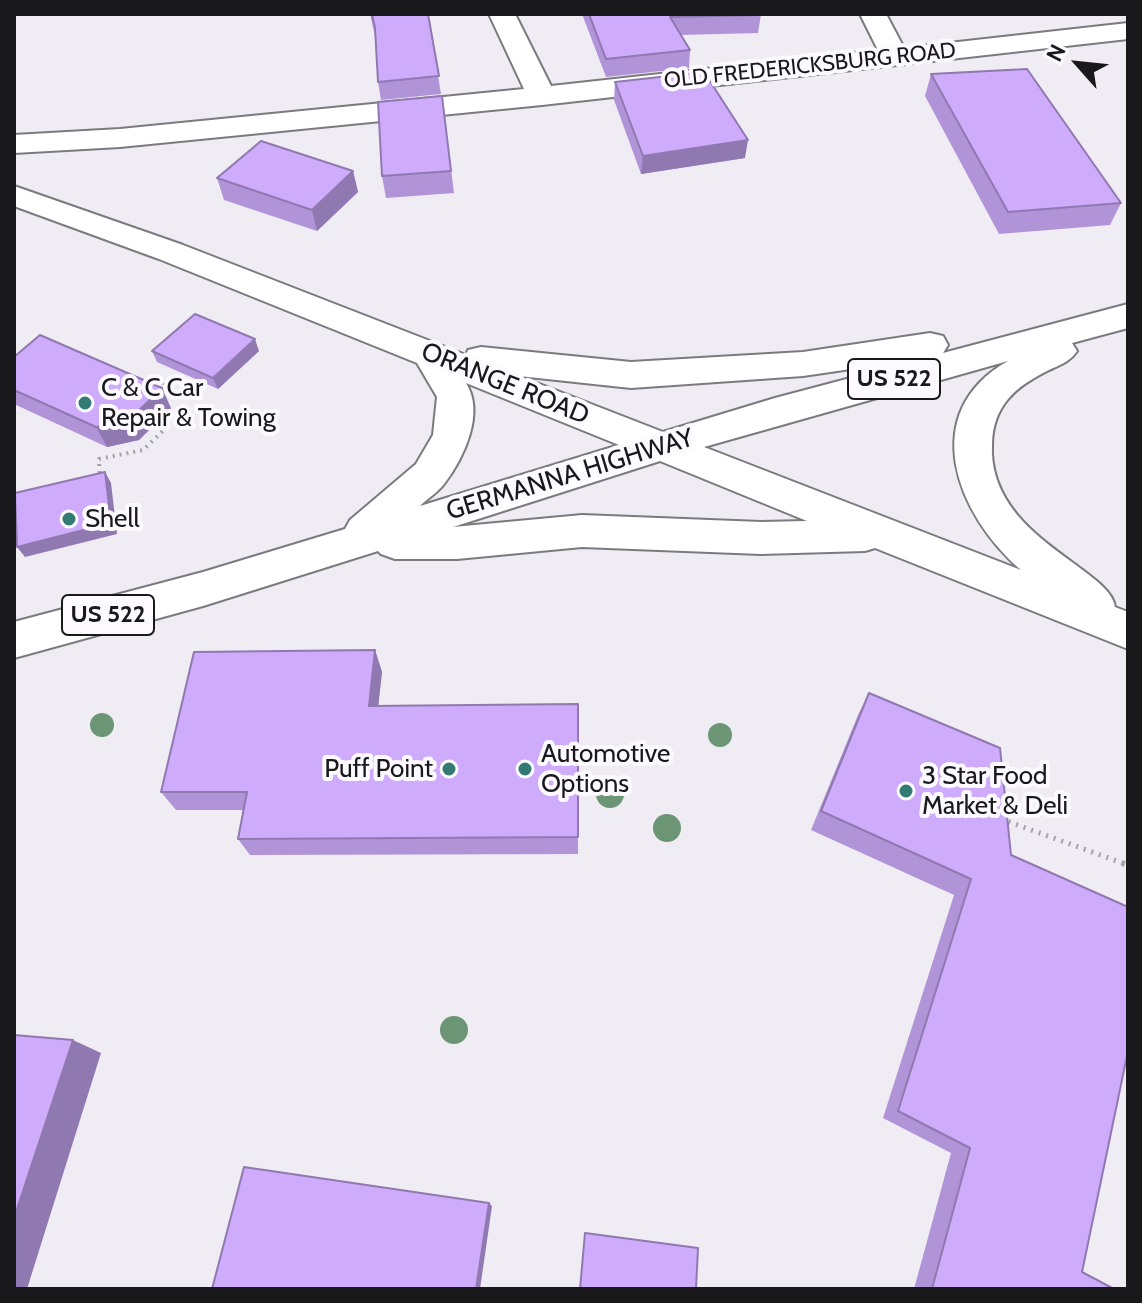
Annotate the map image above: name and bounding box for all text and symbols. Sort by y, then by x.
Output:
north arrow [1038,24,1118,104]
street label: OLD FREDERICKSBURG ROAD [663,38,957,94]
text: N [1041,40,1072,66]
street label: ORANGE ROAD [417,336,593,432]
road number: US 522 [848,359,940,399]
place label: C & C Car Repair & Towing [101,372,276,434]
marker: C & C Car Repair & Towing [76,394,94,412]
street label: GERMANNA HIGHWAY [443,423,697,527]
place label: Shell [85,503,140,535]
marker: Shell [60,510,78,528]
road number: US 522 [62,595,154,635]
place label: Automotive Options [541,738,670,800]
place label: Puff Point [324,753,433,785]
marker: Puff Point [440,760,458,778]
marker: Automotive Options [516,760,534,778]
place label: 3 Star Food Market & Deli [922,760,1068,822]
marker: 3 Star Food Market & Deli [897,782,915,800]

